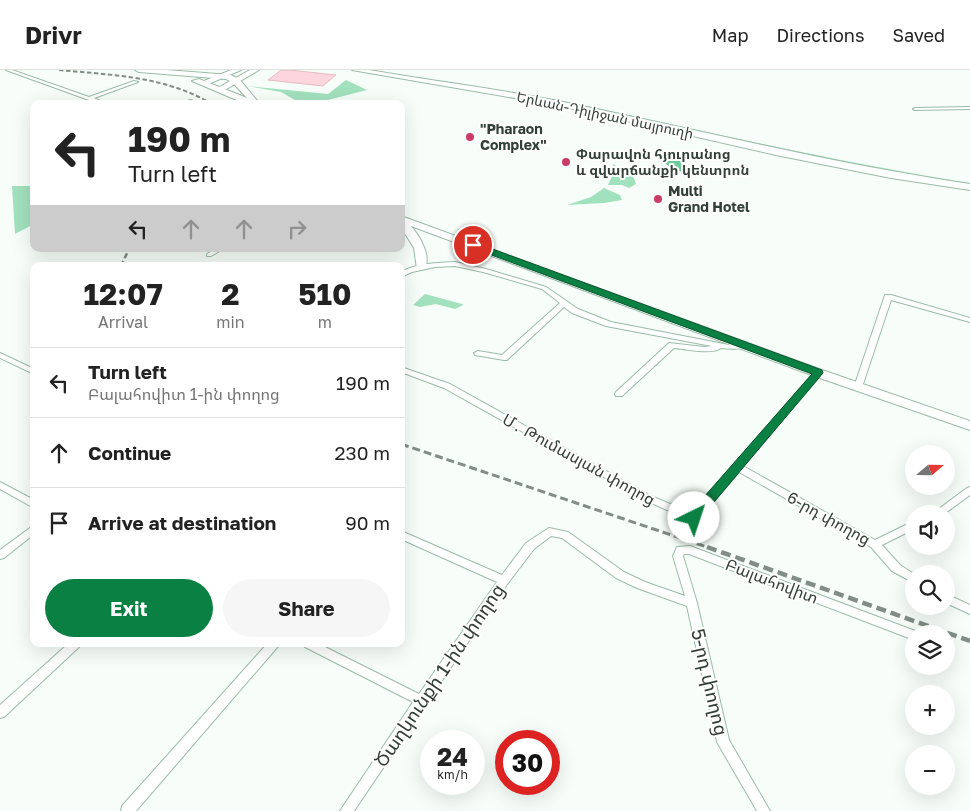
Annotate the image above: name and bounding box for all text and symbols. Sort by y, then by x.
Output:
text: Drivr [25,20,82,49]
text: Map [712,24,748,46]
text: Directions [776,24,864,46]
text: Saved [892,24,945,46]
street label: Երևան-Դիլիջան մայրուղի [515,87,695,142]
text: 190 m [128,118,230,160]
icon: left [45,120,110,185]
place label: "Pharaon Complex" [480,120,547,153]
marker: "Pharaon Complex" [464,131,476,143]
place label: Փարավոն հյուրանոց և զվարճանքի կենտրոն [576,145,749,178]
marker: Փարավոն հյուրանոց և զվարճանքի կենտրոն [560,156,572,168]
text: Turn left [128,160,217,187]
place label: Multi Grand Hotel [668,182,750,215]
marker: Multi Grand Hotel [652,193,664,205]
icon: left [124,215,152,243]
icon: ahead [177,215,205,243]
icon: ahead [230,215,258,243]
icon: right [283,215,311,243]
pin [452,224,494,266]
icon: arrive [459,231,487,259]
text: 12:07 [84,276,163,312]
text: 2 [221,276,240,312]
text: 510 [298,276,351,312]
text: Arrival [98,312,148,332]
text: min [216,312,245,332]
text: m [318,312,332,332]
text: Turn left [88,360,167,383]
icon: left [45,369,73,397]
text: 190 m [336,371,390,394]
text: Բալահովիտ 1-ին փողոց [88,384,280,404]
street label: Մ․ Թումասյան փողոց [499,409,659,509]
icon: ahead [45,439,73,467]
text: Continue [88,441,171,464]
text: 230 m [335,441,390,464]
north arrow [905,445,955,495]
map controls [905,445,955,795]
street label: 6-րդ փողոց [784,487,874,549]
position arrow [667,491,719,543]
button: sound [905,505,955,555]
icon: arrive [45,509,73,537]
text: Arrive at destination [88,511,276,534]
text: 90 m [345,511,390,534]
street label: Բալահովիտ [723,554,821,608]
button: search [905,565,955,615]
button: Exit [45,579,213,637]
button: Share [223,579,390,637]
street label: Ծաղկունքի 1-ին փողոց [369,579,509,771]
button: layers [905,625,955,675]
street label: 5-րդ փողոց [686,626,734,738]
button: + [905,685,955,735]
speed limit sign: 30 [495,730,560,795]
text: 24 [437,741,468,772]
button: − [905,745,955,795]
text: km/h [437,767,468,782]

